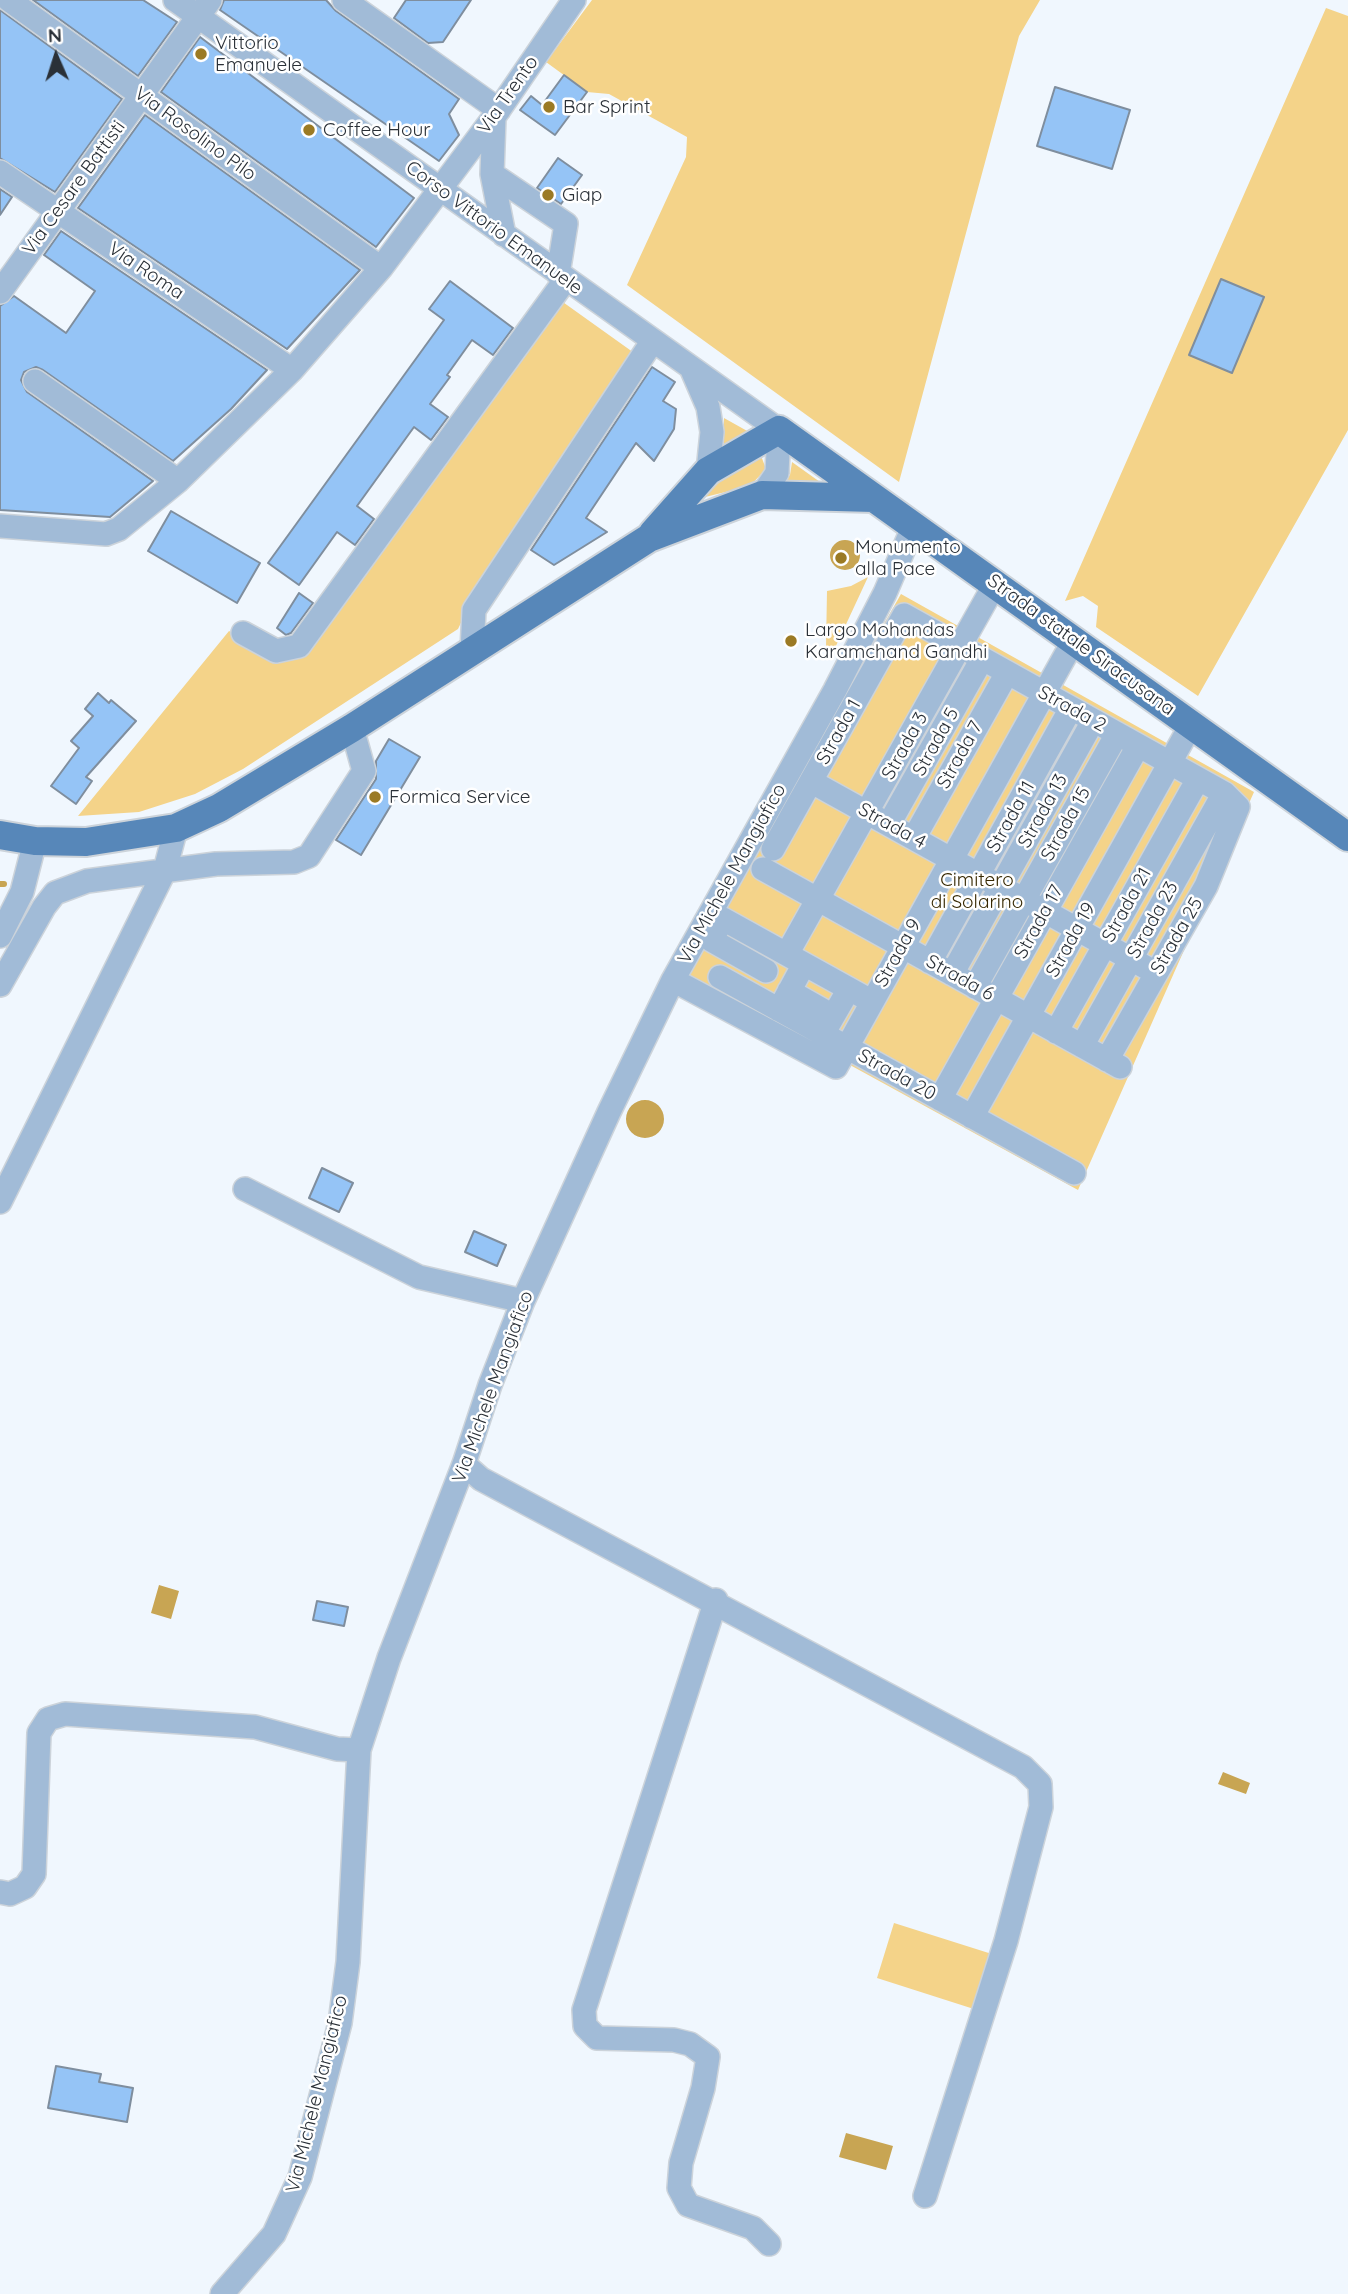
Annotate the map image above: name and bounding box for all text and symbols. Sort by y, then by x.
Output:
north arrow [21,21,91,91]
text: N [47,23,63,47]
place label: Vittorio Emanuele [215,32,302,76]
marker: Vittorio Emanuele [193,46,209,62]
street label: Via Trento [473,52,543,138]
street label: Via Rosolino Pilo [130,82,260,186]
place label: Bar Sprint [563,96,650,118]
marker: Bar Sprint [541,99,557,115]
street label: Via Cesare Battisti [18,117,130,259]
place label: Coffee Hour [323,119,431,141]
marker: Coffee Hour [301,122,317,138]
street label: Corso Vittorio Emanuele [401,156,587,300]
place label: Giap [562,184,602,206]
marker: Giap [540,187,556,203]
street label: Via Roma [104,237,188,305]
place label: Monumento alla Pace [855,536,961,580]
marker: Monumento alla Pace [833,550,849,566]
street label: Strada statale Siracusana [983,569,1179,721]
place label: Largo Mohandas Karamchand Gandhi [805,619,987,663]
marker: Largo Mohandas Karamchand Gandhi [783,633,799,649]
street label: Strada 2 [1034,681,1110,737]
street label: Strada 1 [812,695,866,769]
street label: Strada 5 [908,704,964,780]
street label: Strada 3 [877,708,933,784]
street label: Strada 7 [932,717,988,793]
street label: Strada 13 [1013,770,1073,852]
street label: Strada 11 [982,777,1040,857]
street label: Via Michele Mangiafico [673,780,791,968]
street label: Strada 15 [1036,783,1096,865]
place label: Formica Service [389,786,531,808]
marker: Formica Service [367,789,383,805]
street label: Strada 4 [854,798,930,854]
street label: Strada 21 [1097,864,1157,946]
park label: Cimitero di Solarino [931,869,1023,913]
street label: Strada 23 [1123,878,1183,962]
street label: Strada 17 [1009,881,1069,963]
street label: Strada 25 [1146,894,1208,978]
street label: Strada 19 [1041,899,1101,981]
street label: Strada 9 [870,915,926,991]
street label: Strada 6 [922,950,998,1006]
street label: Strada 20 [854,1044,940,1106]
street label: Via Michele Mangiafico [448,1288,538,1486]
street label: Via Michele Mangiafico [281,1993,353,2195]

